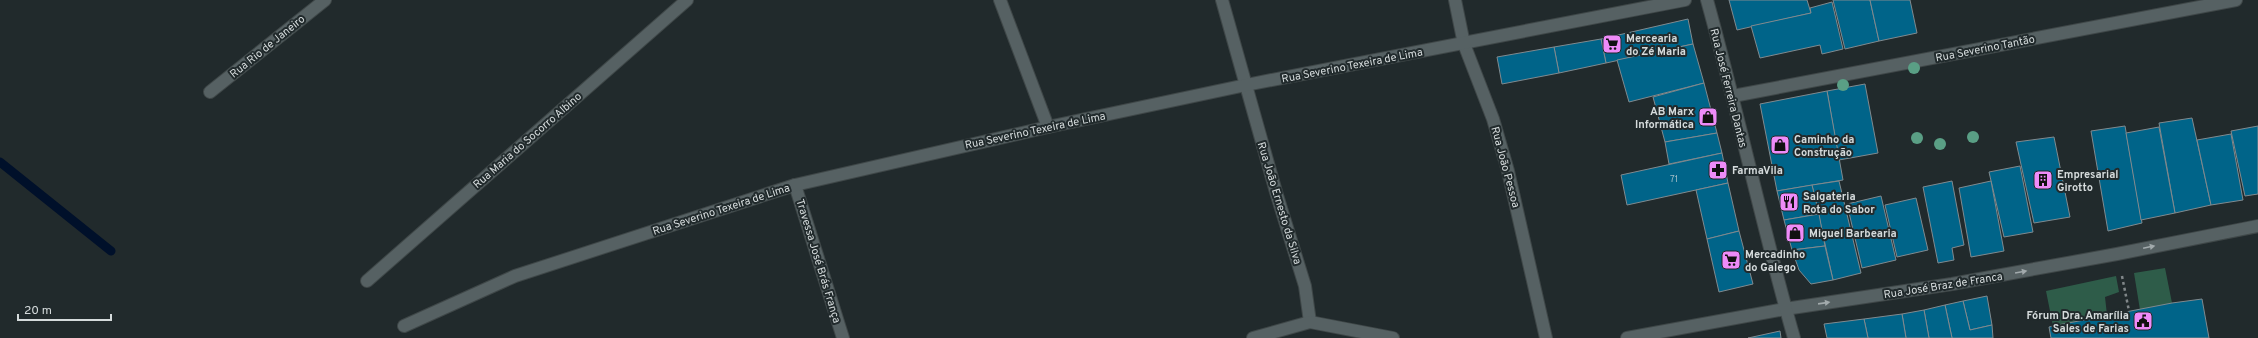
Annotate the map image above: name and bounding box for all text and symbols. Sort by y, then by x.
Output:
street label: Rua Rio de Janeiro [227,12,308,81]
street label: Rua José Ferreira Dantas [1706,27,1750,149]
place label: Mercearia do Zé Maria [1626,32,1686,59]
street label: Rua Severino Tantão [1934,32,2036,65]
supermarket icon: Mercearia do Zé Maria [1601,33,1623,55]
street label: Rua Severino Texeira de Lima [1280,45,1424,87]
street label: Rua Maria do Socorro Albino [471,90,585,192]
place label: AB Marx Informática [1635,105,1695,132]
shop icon: AB Marx Informática [1697,106,1719,128]
street label: Rua Severino Texeira de Lima [964,109,1107,153]
street label: Rua João Pessoa [1487,125,1523,210]
place label: Caminho da Construção [1794,133,1855,160]
shop icon: Caminho da Construção [1769,134,1791,156]
street label: Rua João Ernesto da Silva [1254,140,1304,266]
pharmacy icon: FarmaVila [1707,159,1729,181]
place label: FarmaVila [1732,164,1783,178]
place label: Empresarial Girotto [2057,168,2119,195]
building icon: Empresarial Girotto [2032,169,2054,191]
house number: 71 [1670,174,1678,185]
street label: Rua Severino Texeira de Lima [651,181,792,239]
place label: Salgateria Rota do Sabor [1803,190,1875,217]
restaurant icon: Salgateria Rota do Sabor [1778,191,1800,213]
street label: Travessa José Brás França [793,198,844,325]
shop icon: Miguel Barbearia [1784,222,1806,244]
place label: Miguel Barbearia [1809,227,1897,241]
one-way arrow [2143,244,2155,250]
place label: Mercadinho do Galego [1745,248,1805,275]
supermarket icon: Mercadinho do Galego [1720,249,1742,271]
one-way arrow [2015,269,2027,275]
street label: Rua José Braz de Franca [1883,270,2004,302]
scale bar [18,296,111,322]
one-way arrow [1818,300,1830,306]
text: 20 m [24,303,52,319]
place label: Fórum Dra. Amarília Sales de Farias [2026,309,2129,336]
public building icon: Fórum Dra. Amarília Sales de Farias [2132,310,2154,332]

